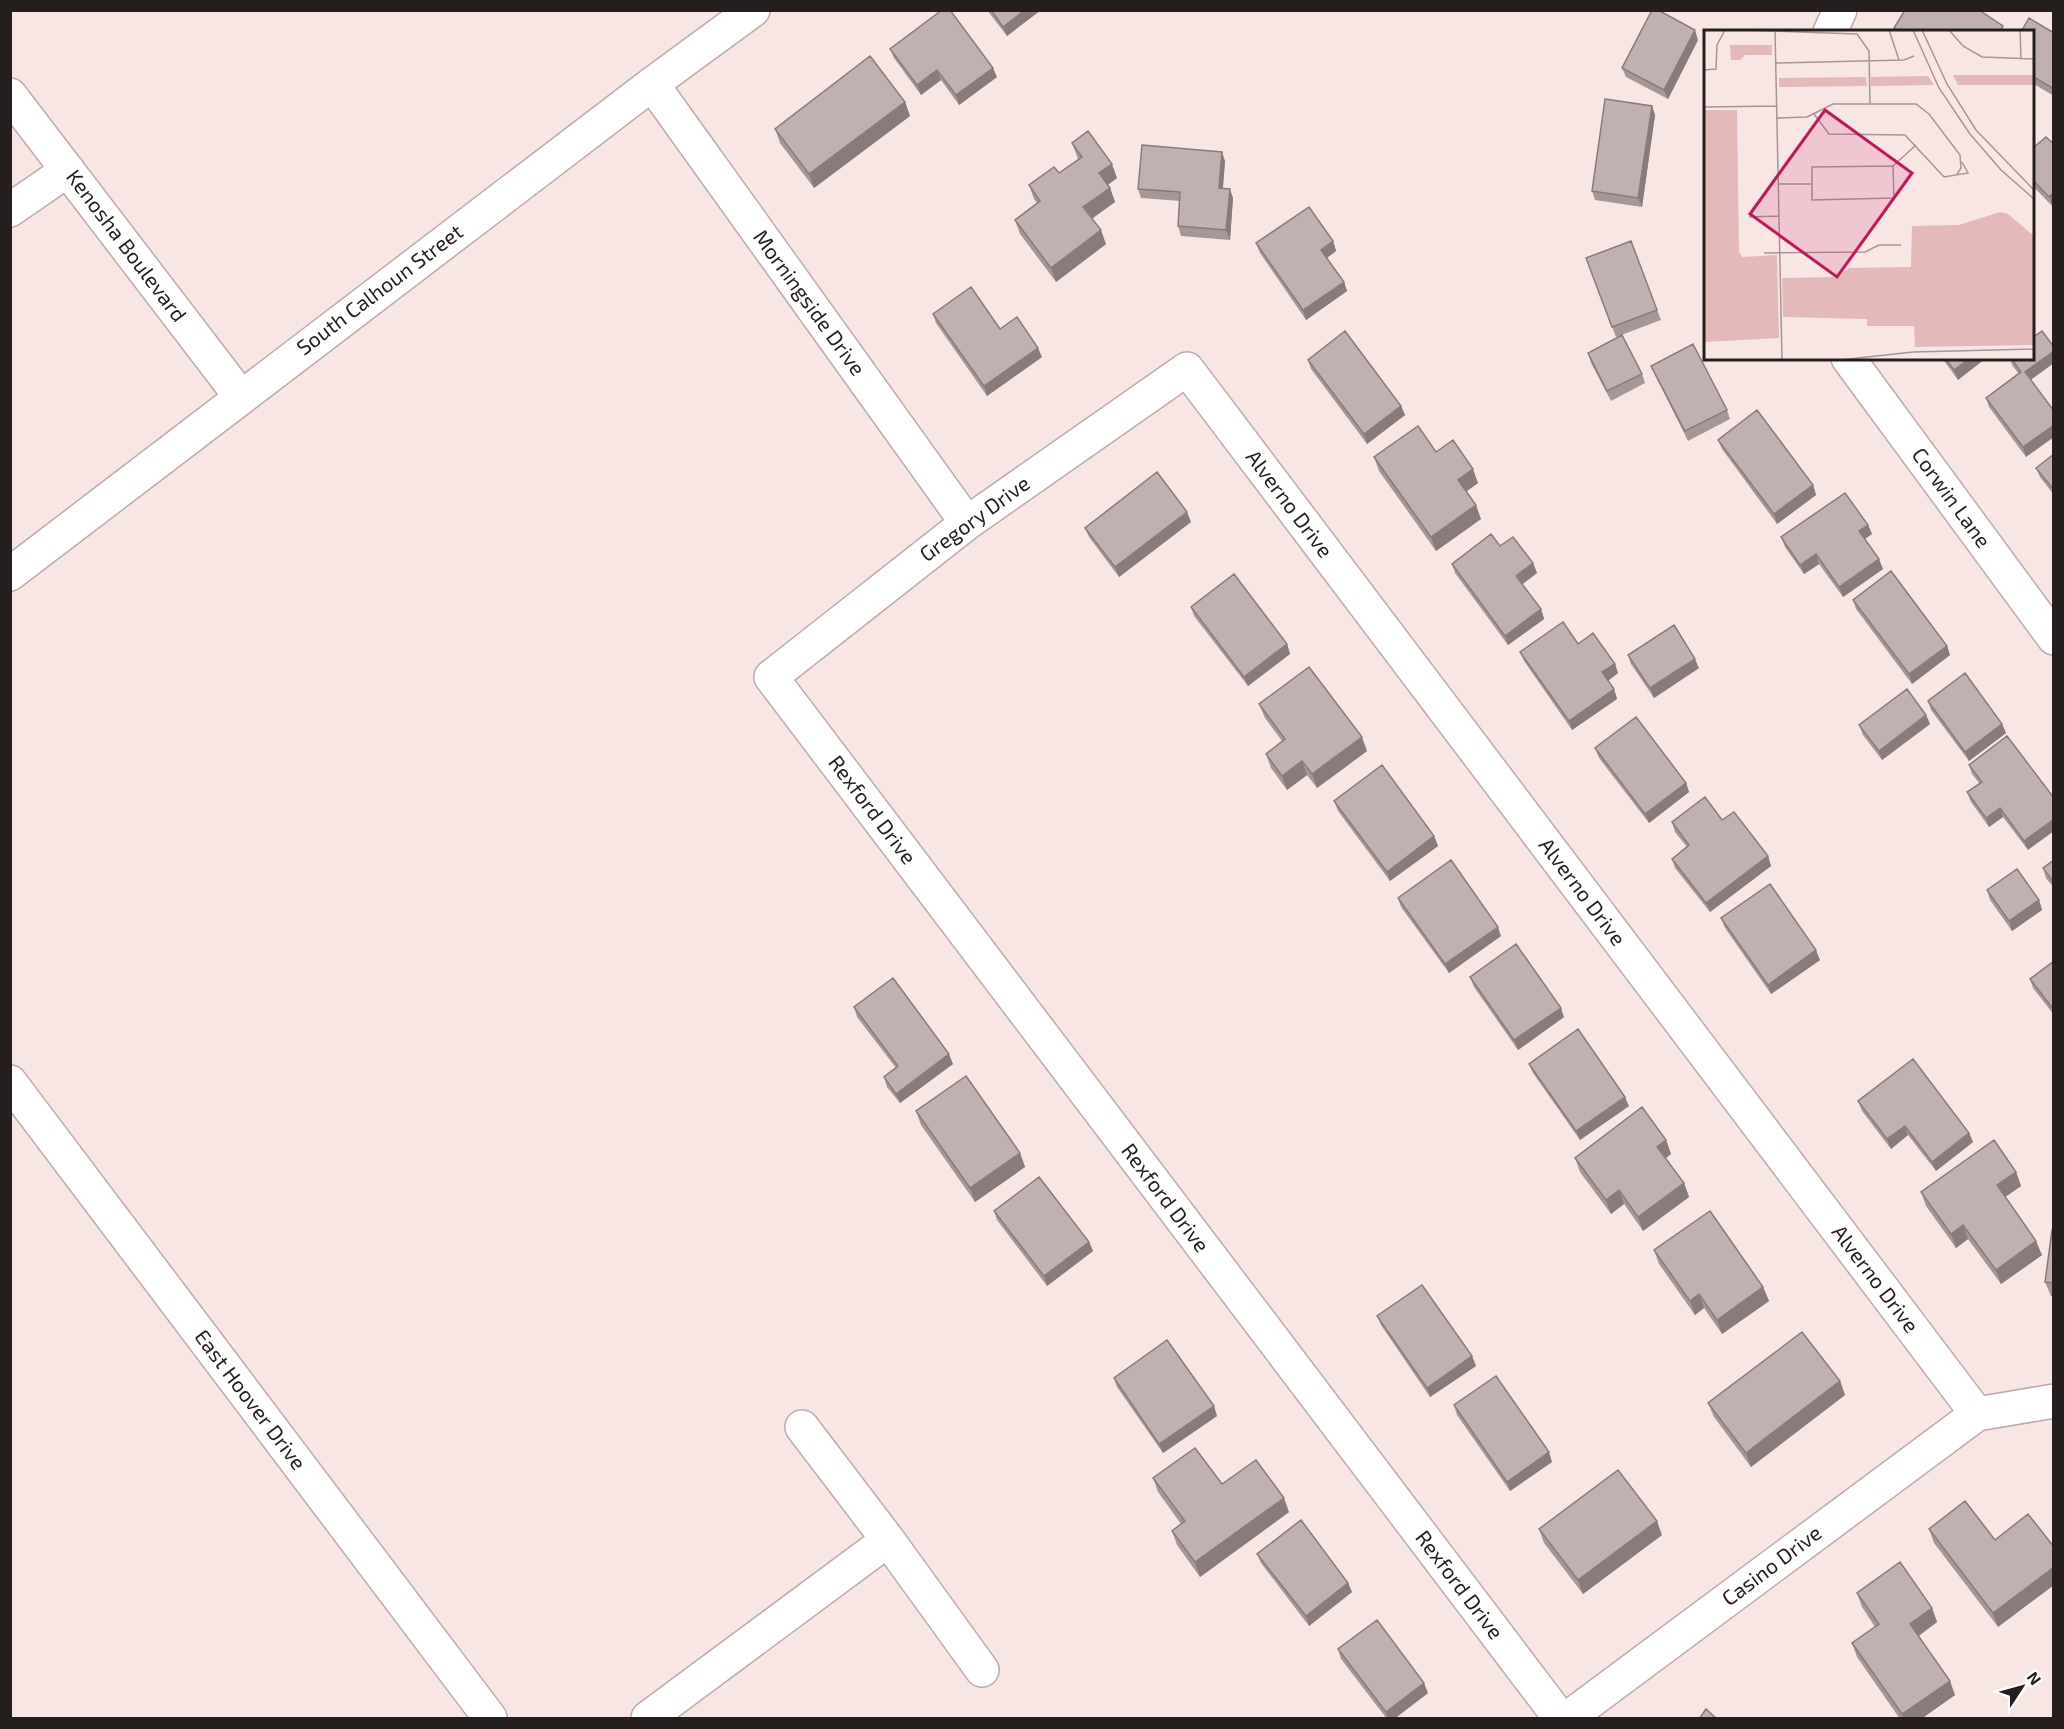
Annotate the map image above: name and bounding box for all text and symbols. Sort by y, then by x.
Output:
inset map [1704,30,2034,360]
street label: Kenosha Boulevard [62,164,192,326]
street label: South Calhoun Street [291,218,467,359]
street label: Morningside Drive [749,224,871,380]
street label: Corwin Lane [1908,442,1997,552]
street label: Alverno Drive [1242,444,1339,562]
street label: Gregory Drive [914,470,1034,566]
street label: Rexford Drive [824,750,922,868]
street label: Alverno Drive [1535,832,1632,950]
street label: Rexford Drive [1117,1138,1215,1256]
street label: Alverno Drive [1828,1219,1925,1337]
street label: East Hoover Drive [190,1324,312,1474]
street label: Casino Drive [1716,1519,1826,1610]
street label: Rexford Drive [1411,1525,1509,1643]
north arrow [1992,1657,2052,1717]
text: N [2023,1668,2046,1688]

